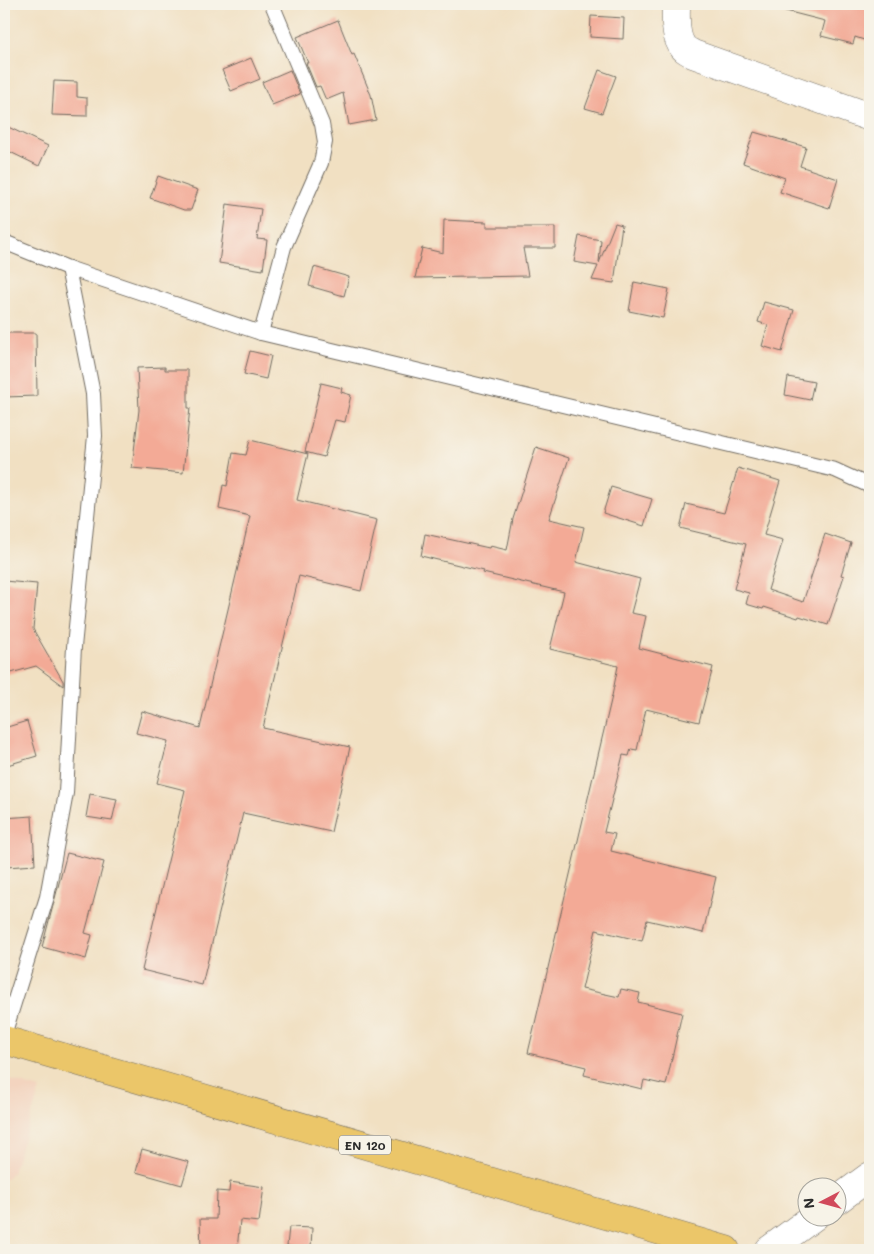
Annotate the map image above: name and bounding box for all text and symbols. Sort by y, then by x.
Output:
road number: EN 120 [339,1136,391,1154]
north arrow [796,1176,846,1226]
text: N [799,1197,819,1210]

